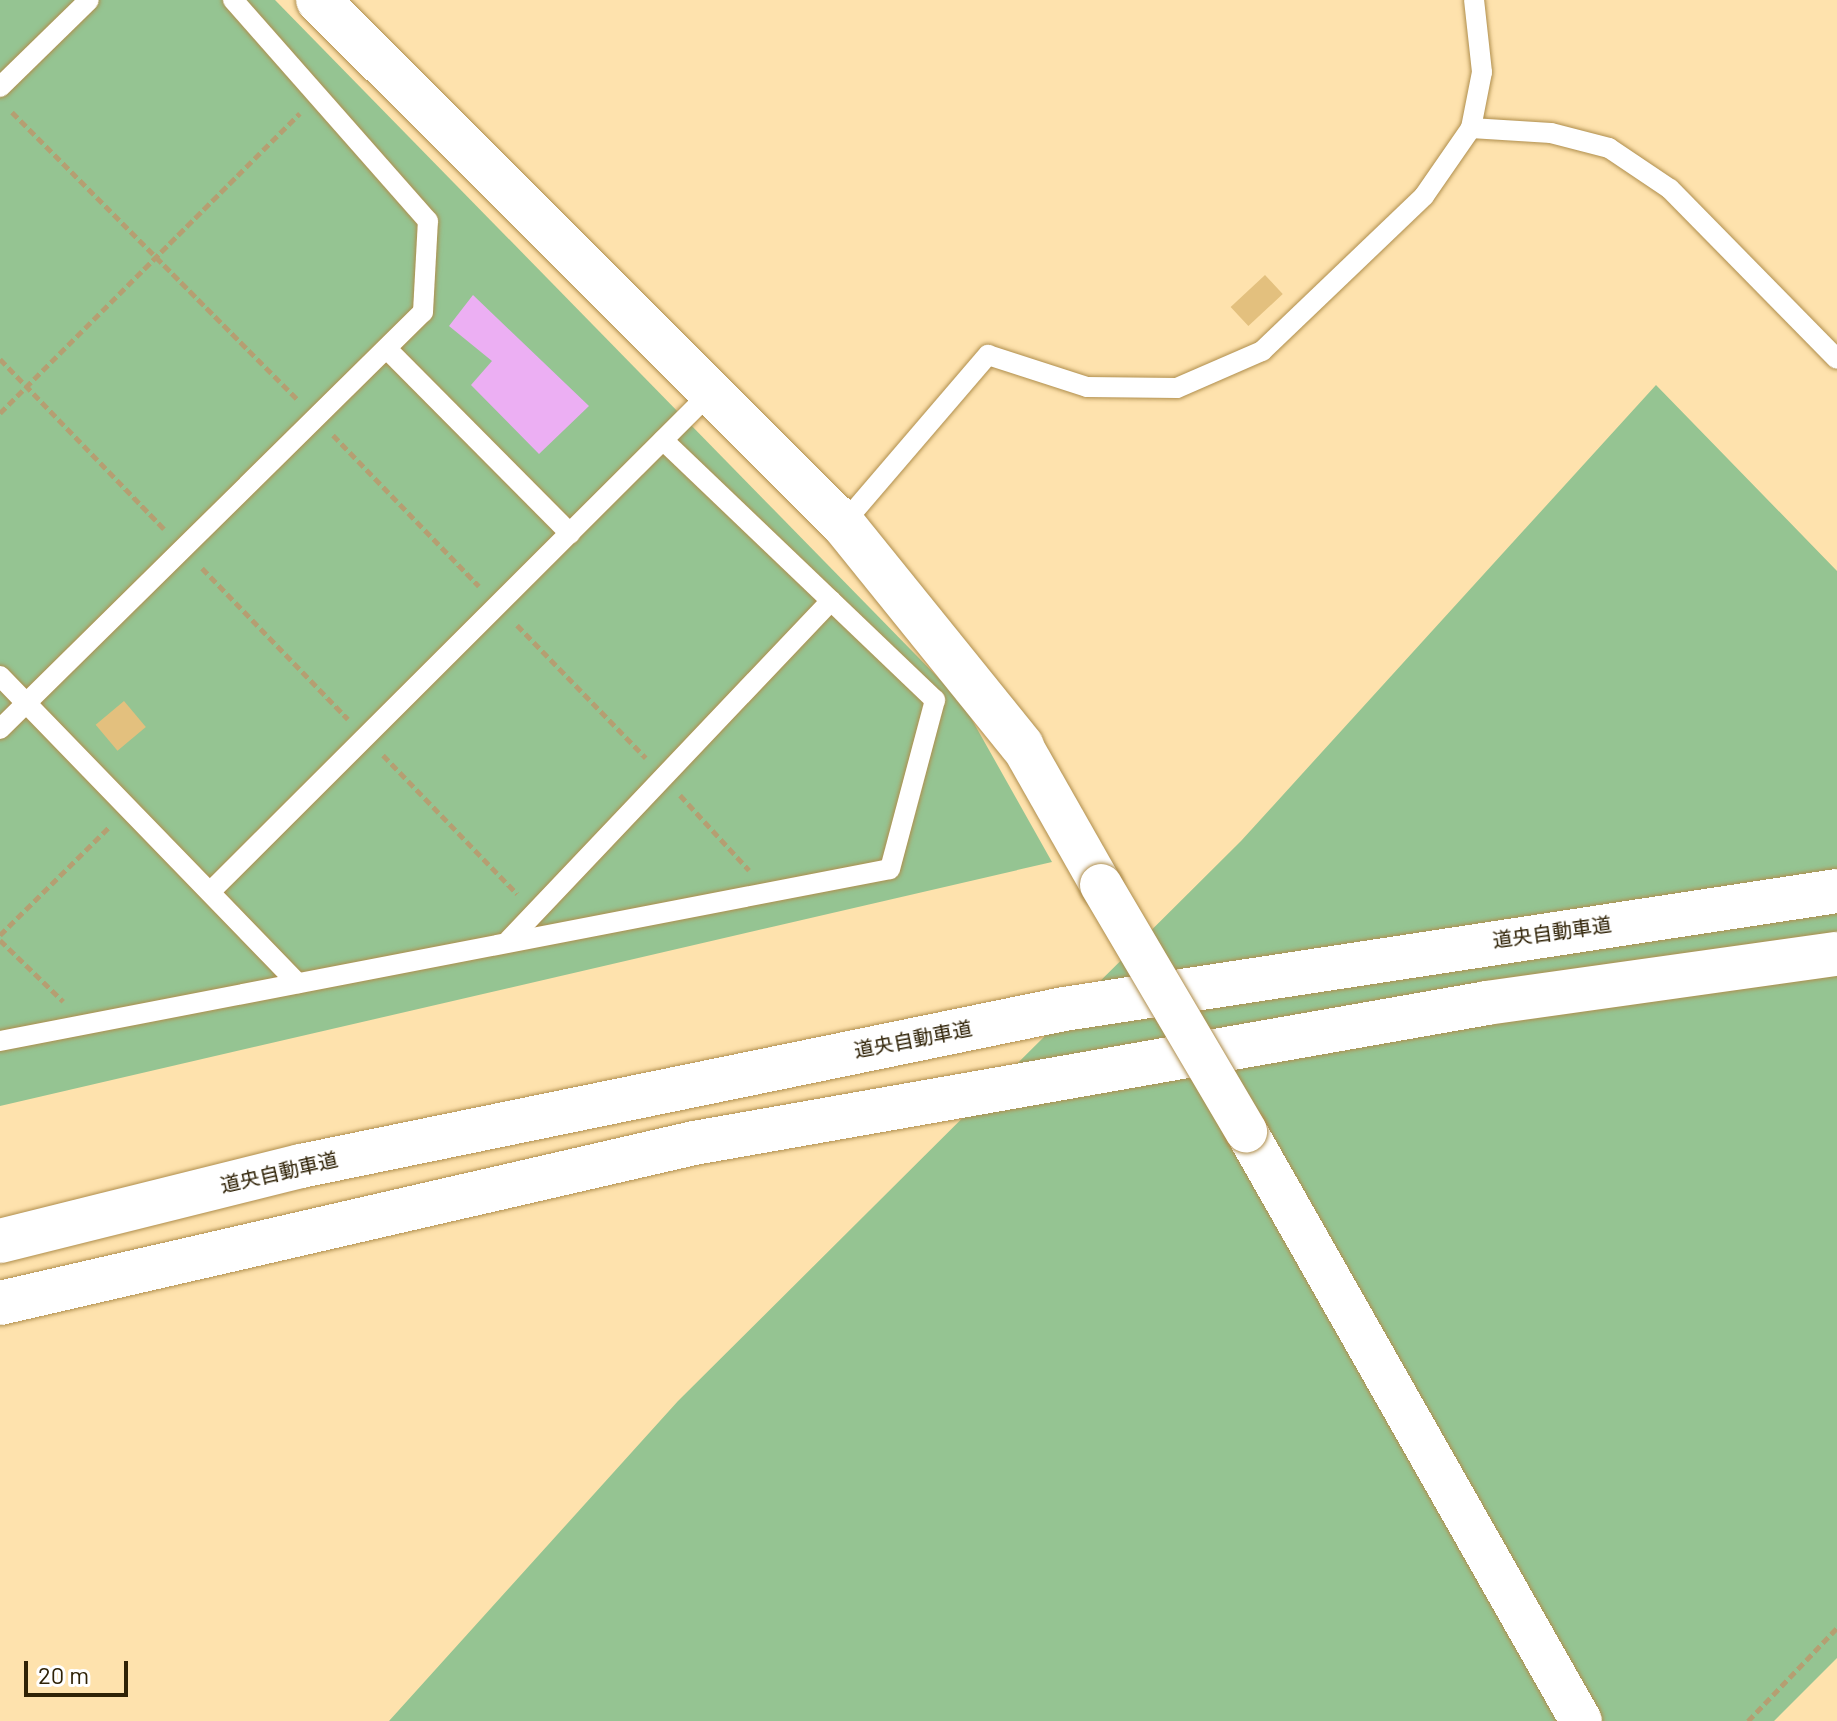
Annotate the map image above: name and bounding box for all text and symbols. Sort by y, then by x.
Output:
street label: 道央自動車道 [1491,912,1613,952]
street label: 道央自動車道 [852,1016,974,1062]
street label: 道央自動車道 [218,1147,340,1197]
scale bar [28,1645,132,1695]
text: 20 m [38,1660,89,1689]

